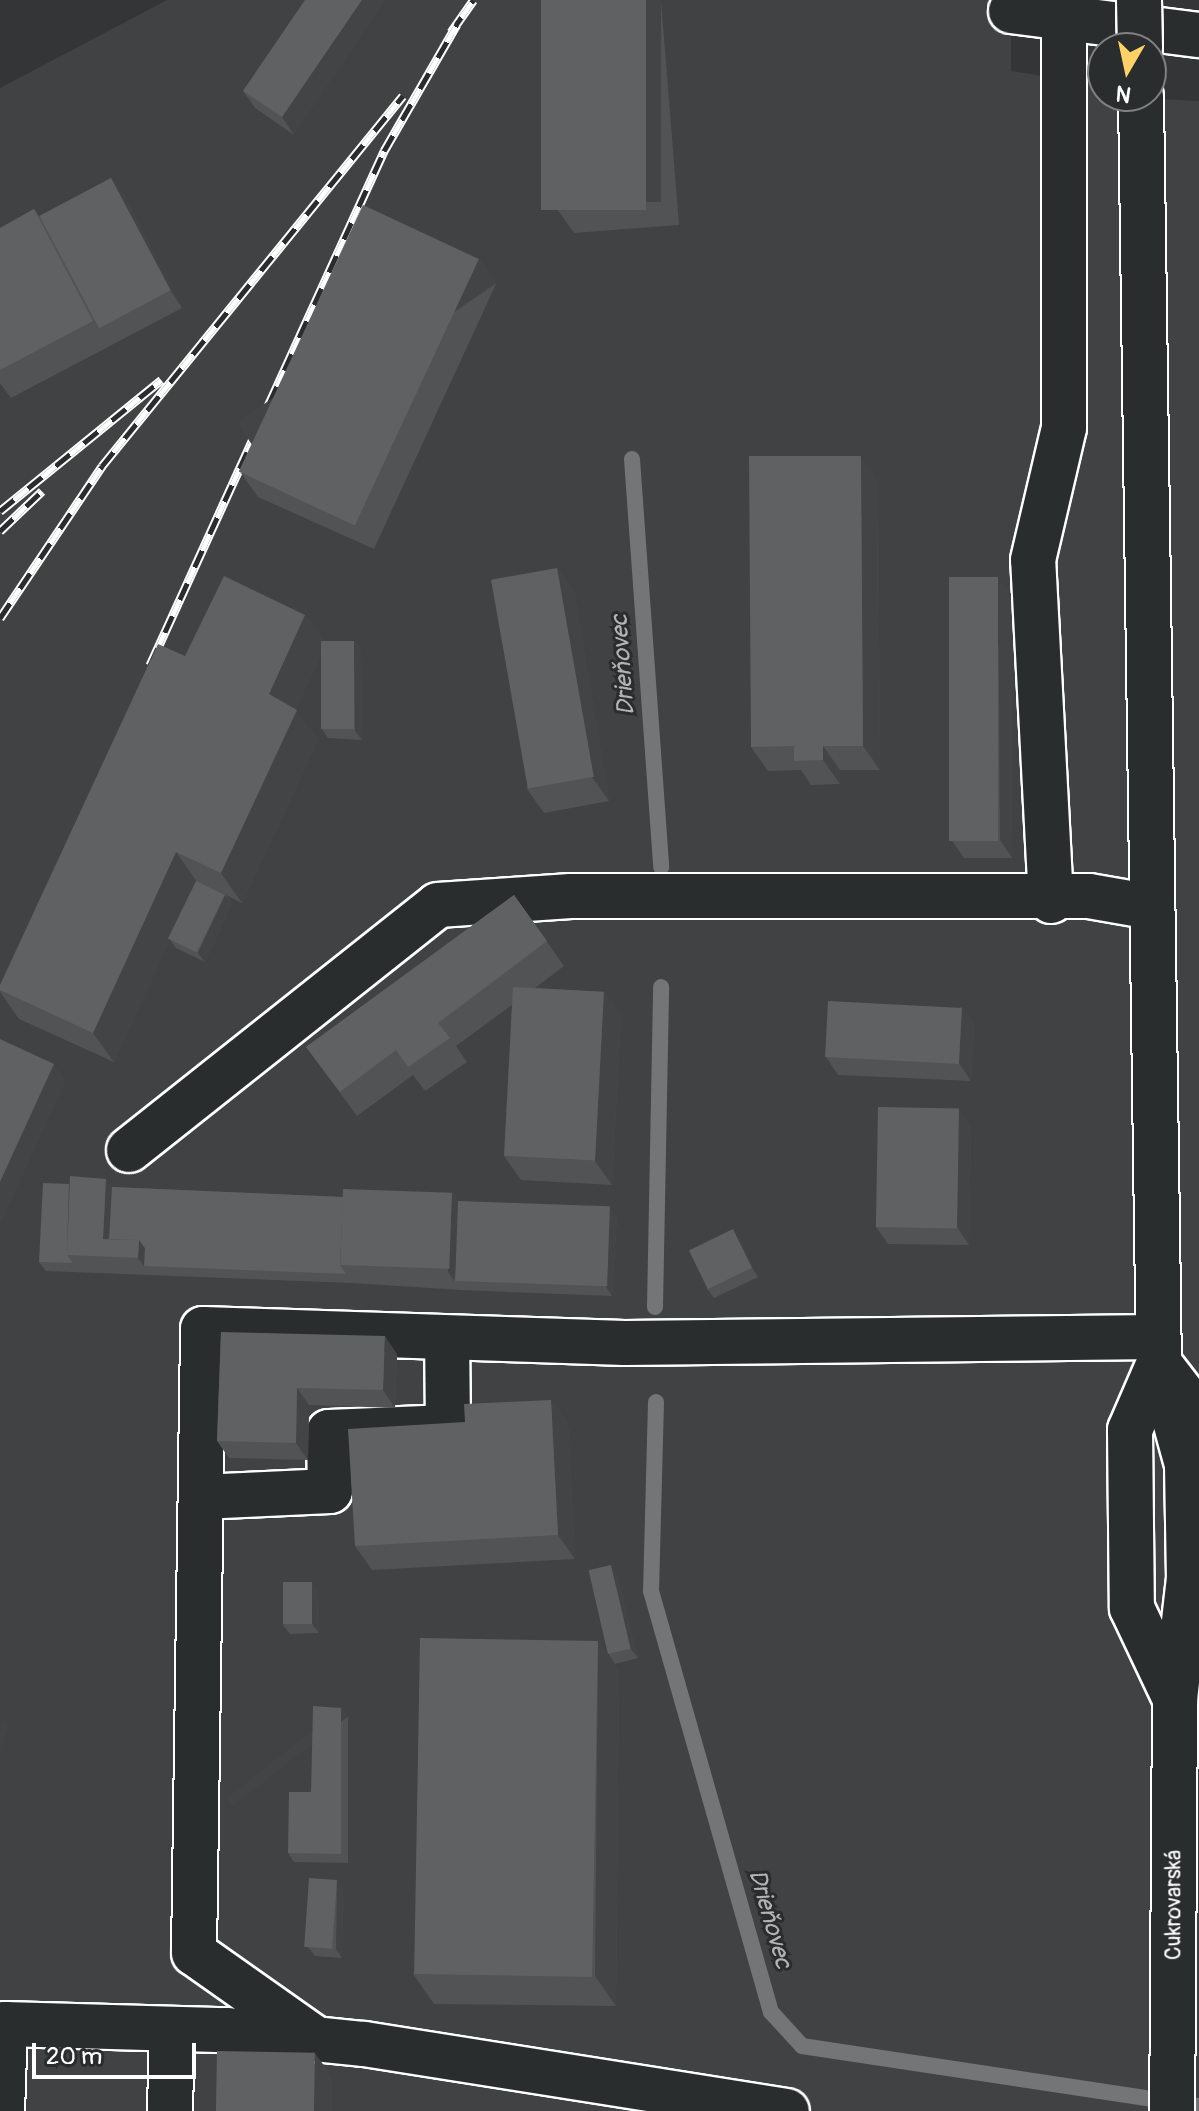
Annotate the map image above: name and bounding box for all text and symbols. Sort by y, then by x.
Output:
north arrow [1087,32,1167,112]
text: N [1114,79,1133,109]
water label: Drieňovec [605,613,641,717]
street label: Cukrovarská [1161,1850,1187,1960]
water label: Drieňovec [742,1866,798,1972]
scale bar [36,2027,200,2077]
text: 20 m [46,2042,102,2071]

